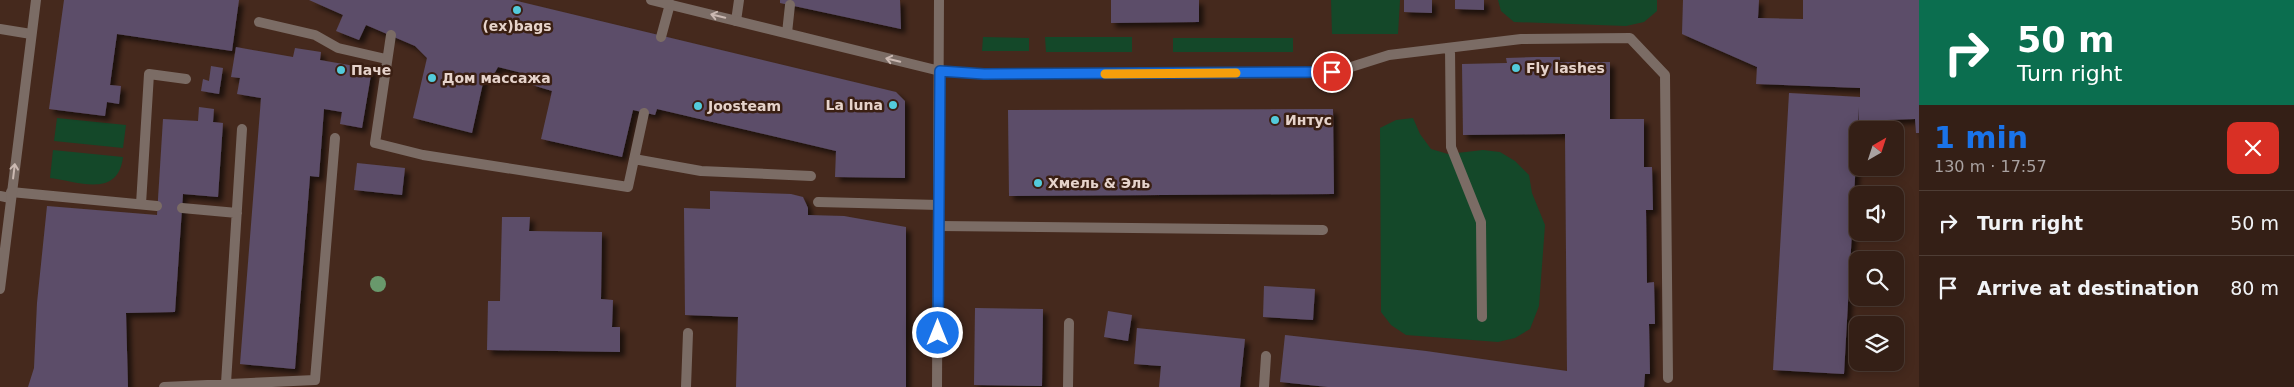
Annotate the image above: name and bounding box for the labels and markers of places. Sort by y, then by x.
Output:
marker: (ex)bags [511,4,523,16]
place label: (ex)bags [482,18,552,34]
pin [1311,51,1353,93]
place label: Fly lashes [1526,60,1605,76]
place label: Паче [351,62,391,78]
marker: Fly lashes [1510,62,1522,74]
marker: Паче [335,64,347,76]
place label: Дом массажа [442,70,551,86]
marker: Дом массажа [426,72,438,84]
place label: La luna [826,97,883,113]
place label: Joosteam [707,98,781,114]
marker: La luna [887,99,899,111]
marker: Joosteam [692,100,704,112]
place label: Интус [1285,112,1332,128]
marker: Интус [1269,114,1281,126]
place label: Хмель & Эль [1048,175,1150,191]
marker: Хмель & Эль [1032,177,1044,189]

